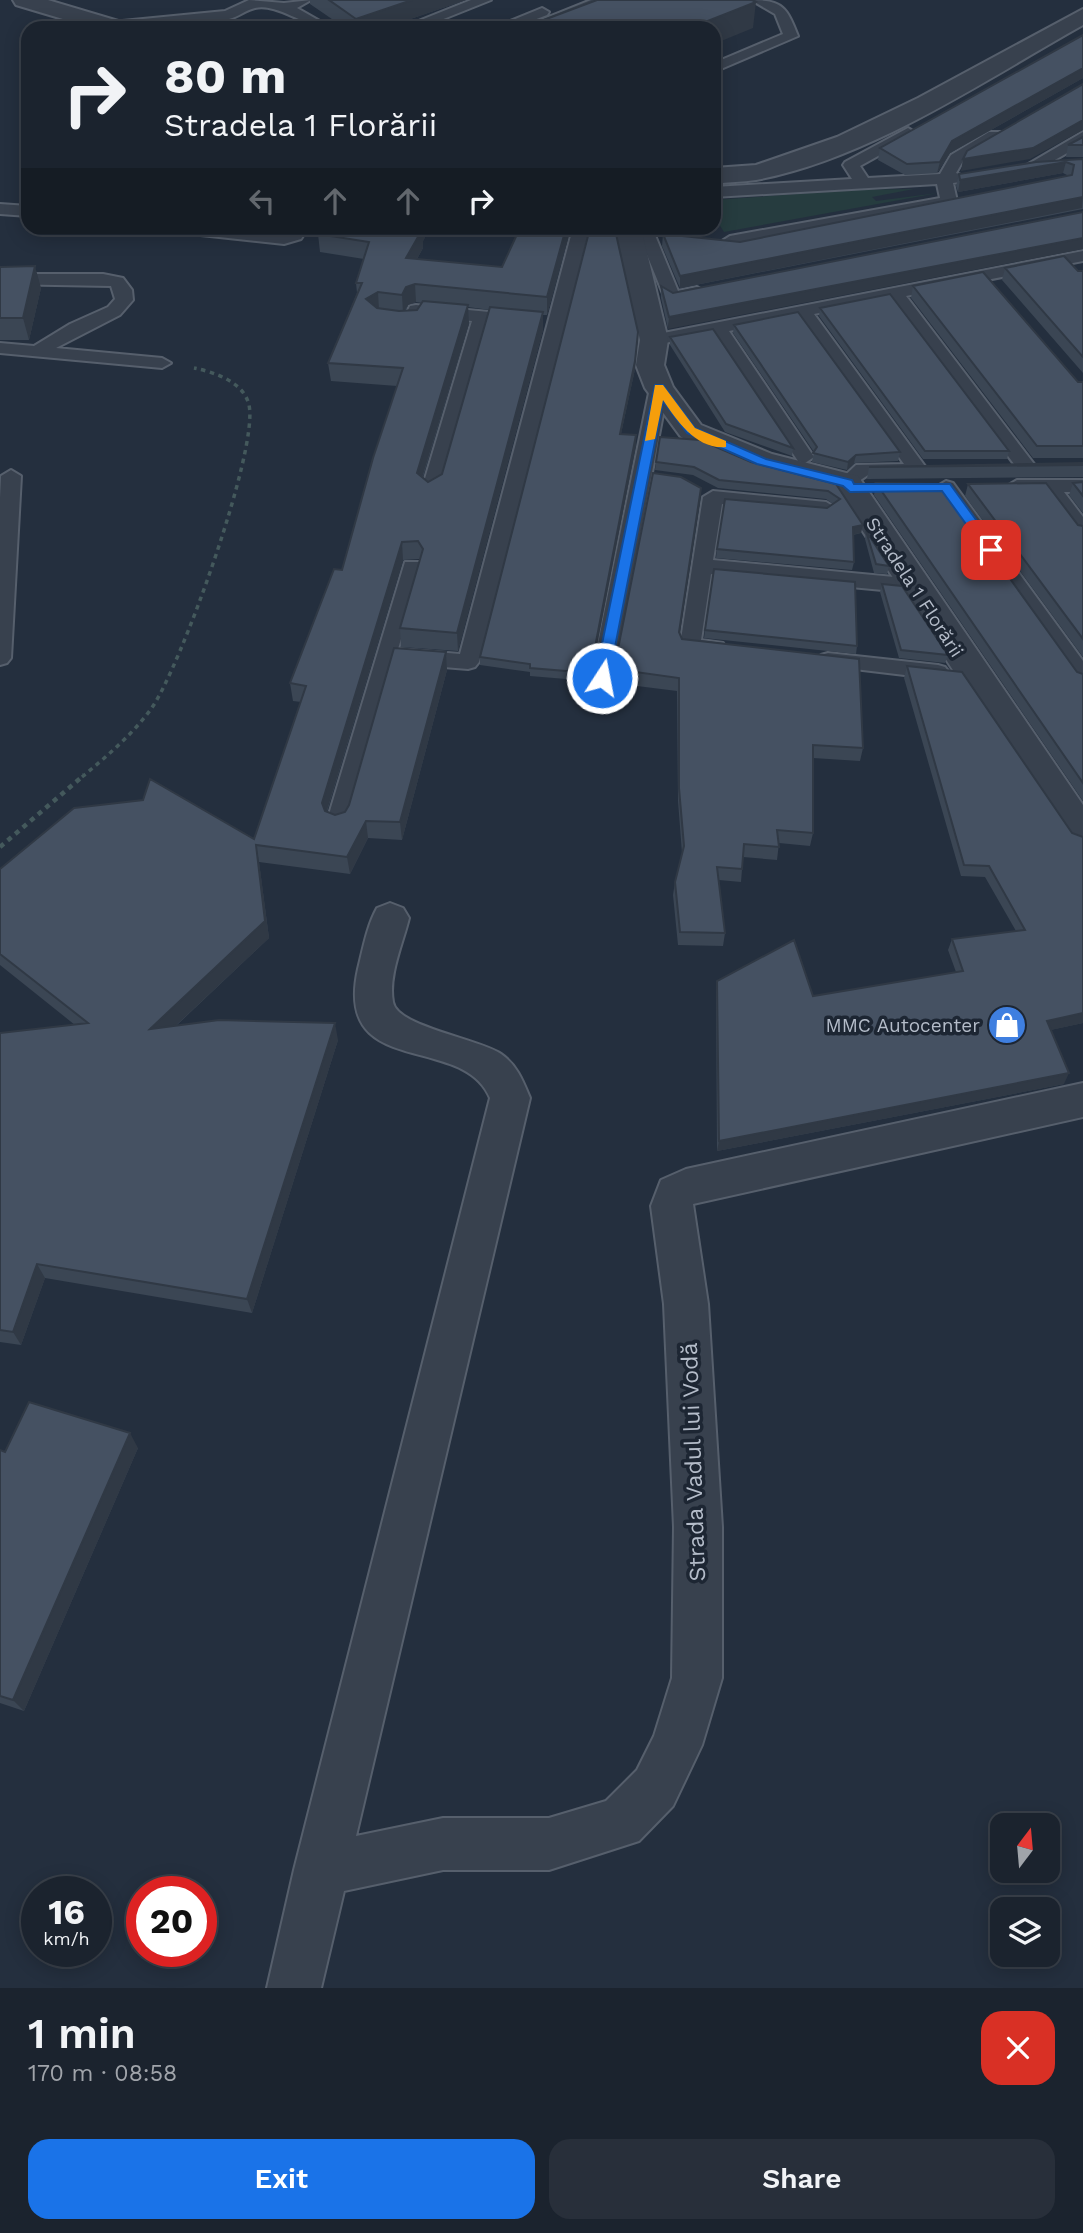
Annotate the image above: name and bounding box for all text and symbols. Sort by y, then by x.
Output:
text: 80 m [164,47,286,105]
icon: right [49,49,140,140]
text: Stradela 1 Florării [164,106,437,144]
icon: left [243,182,281,220]
icon: ahead [316,182,354,220]
icon: ahead [389,182,427,220]
icon: right [462,182,500,220]
street label: Stradela 1 Florării [861,513,968,662]
pin [961,520,1021,580]
icon: arrive [972,531,1010,569]
position arrow [565,641,639,715]
shop icon: MMC Autocenter [986,1004,1028,1046]
place label: MMC Autocenter [825,1014,980,1037]
street label: Strada Vadul lui Vodă [676,1342,711,1582]
north arrow [990,1813,1060,1883]
map controls [990,1813,1060,1967]
speed limit sign: 20 [126,1876,217,1967]
text: 16 [48,1891,85,1933]
button: layers [990,1897,1060,1967]
text: km/h [43,1928,90,1949]
text: 1 min [28,2009,136,2058]
button: close [981,2011,1055,2085]
text: 170 m · 08:58 [28,2060,177,2087]
button: Exit [28,2139,535,2219]
button: Share [549,2139,1055,2219]

